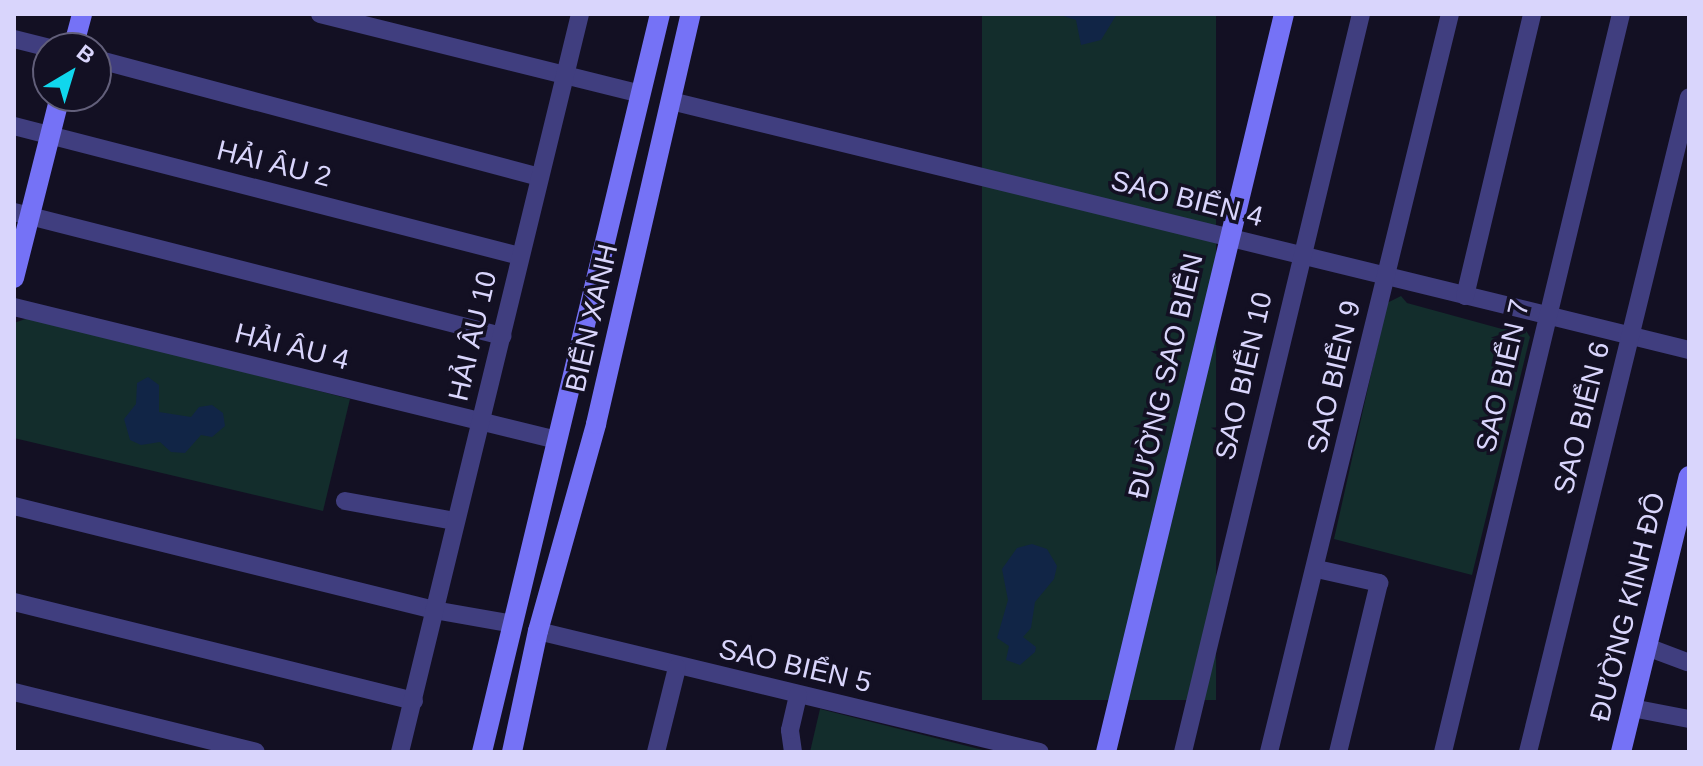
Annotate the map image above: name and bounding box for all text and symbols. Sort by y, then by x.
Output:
north arrow [32,32,112,112]
text: B [72,40,100,69]
street label: HẢI ÂU 2 [213,134,335,194]
street label: SAO BIỂN 4 [1107,164,1267,234]
street label: BIỂN XANH [559,241,625,395]
street label: ĐƯỜNG SAO BIỂN [1121,250,1211,502]
street label: HẢI ÂU 10 [442,268,504,404]
street label: SAO BIỂN 10 [1208,289,1280,463]
street label: SAO BIỂN 7 [1469,296,1537,456]
street label: SAO BIỂN 9 [1300,297,1368,457]
street label: HẢI ÂU 4 [231,317,353,377]
street label: SAO BIỂN 6 [1547,338,1617,498]
street label: ĐƯỜNG KINH ĐÔ [1583,489,1673,725]
street label: SAO BIỂN 5 [715,632,875,700]

